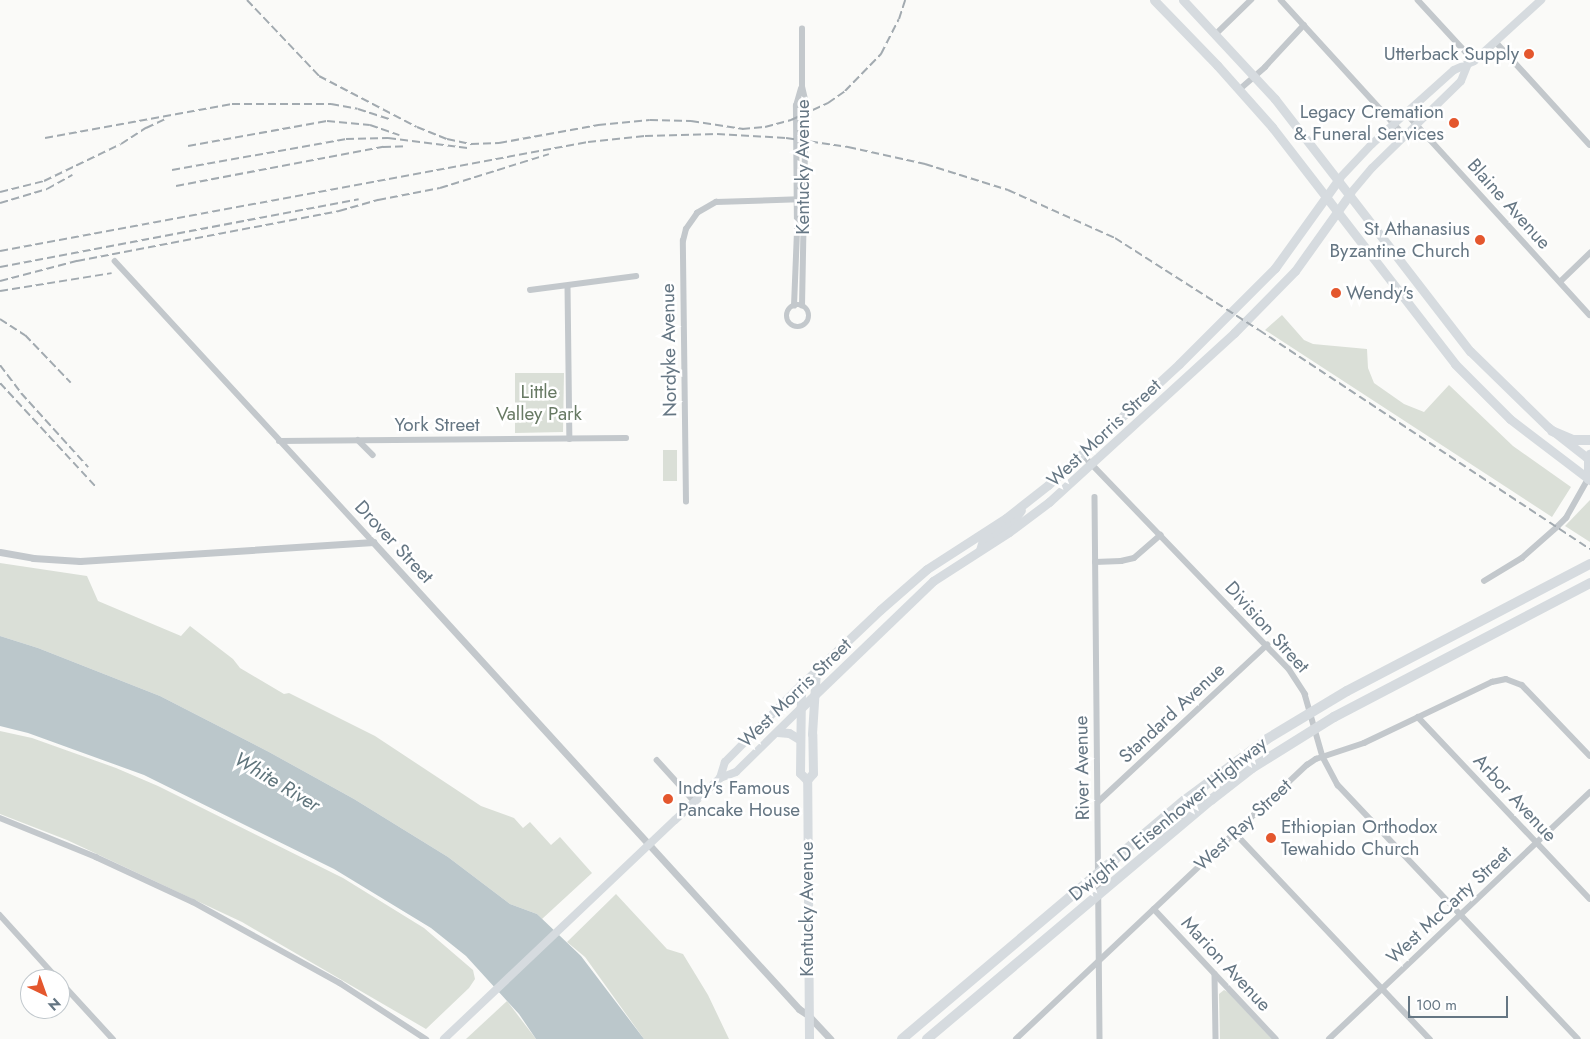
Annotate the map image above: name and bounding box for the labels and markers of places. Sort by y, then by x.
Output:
place label: Utterback Supply [1384,43,1519,65]
marker: Utterback Supply [1523,48,1535,60]
place label: Legacy Cremation & Funeral Services [1294,101,1444,145]
marker: Legacy Cremation & Funeral Services [1448,117,1460,129]
place label: St Athanasius Byzantine Church [1329,218,1470,262]
marker: St Athanasius Byzantine Church [1474,234,1486,246]
place label: Wendy's [1346,282,1413,304]
marker: Wendy's [1330,287,1342,299]
place label: Indy's Famous Pancake House [678,777,800,821]
marker: Indy's Famous Pancake House [662,793,674,805]
place label: Ethiopian Orthodox Tewahido Church [1281,816,1437,860]
marker: Ethiopian Orthodox Tewahido Church [1265,832,1277,844]

